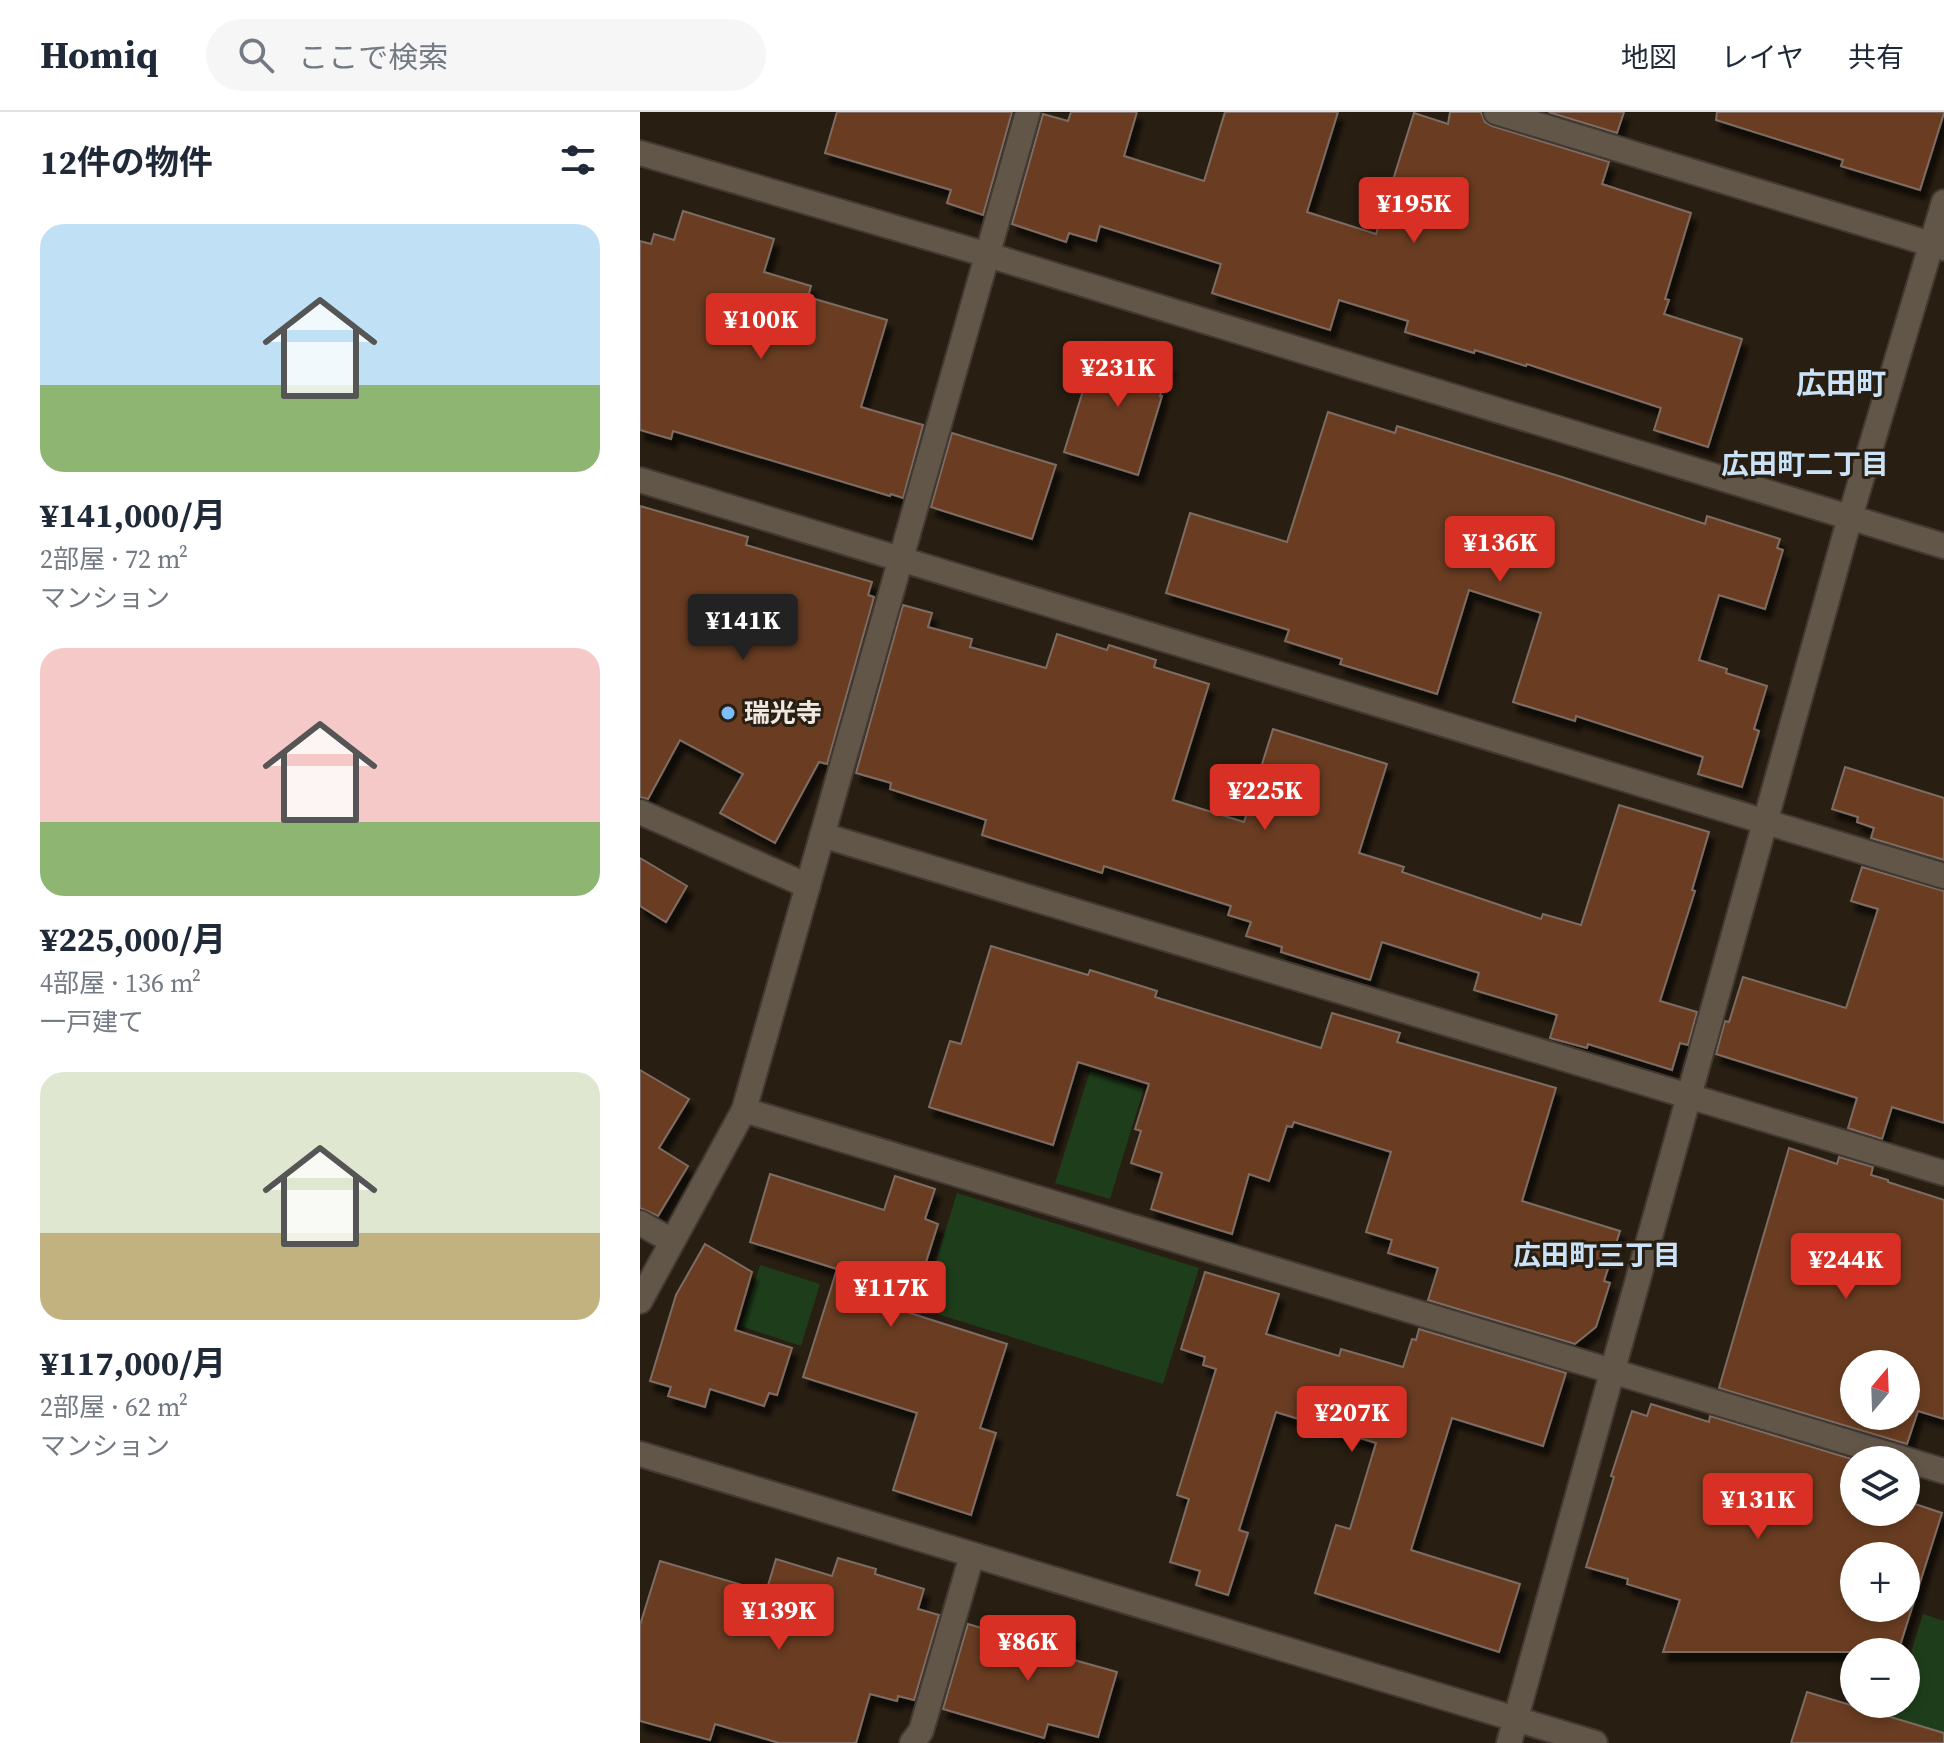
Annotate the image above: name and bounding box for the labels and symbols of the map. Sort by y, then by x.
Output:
pin: ¥195K [1358,177,1470,245]
pin: ¥100K [705,293,817,361]
pin: ¥231K [1062,341,1174,409]
district label: 広田町 [1796,363,1886,404]
district label: 広田町二丁目 [1721,445,1889,483]
pin: ¥136K [1444,516,1556,584]
pin: ¥141K [687,594,799,662]
place label: 瑞光寺 [744,695,822,731]
marker: 瑞光寺 [719,704,737,722]
pin: ¥225K [1209,764,1321,832]
pin: ¥244K [1790,1233,1902,1301]
district label: 広田町三丁目 [1513,1236,1681,1274]
pin: ¥117K [835,1261,947,1329]
north arrow [1840,1350,1920,1430]
pin: ¥207K [1296,1386,1408,1454]
pin: ¥131K [1702,1473,1814,1541]
pin: ¥139K [723,1584,835,1652]
pin: ¥86K [981,1615,1075,1683]

